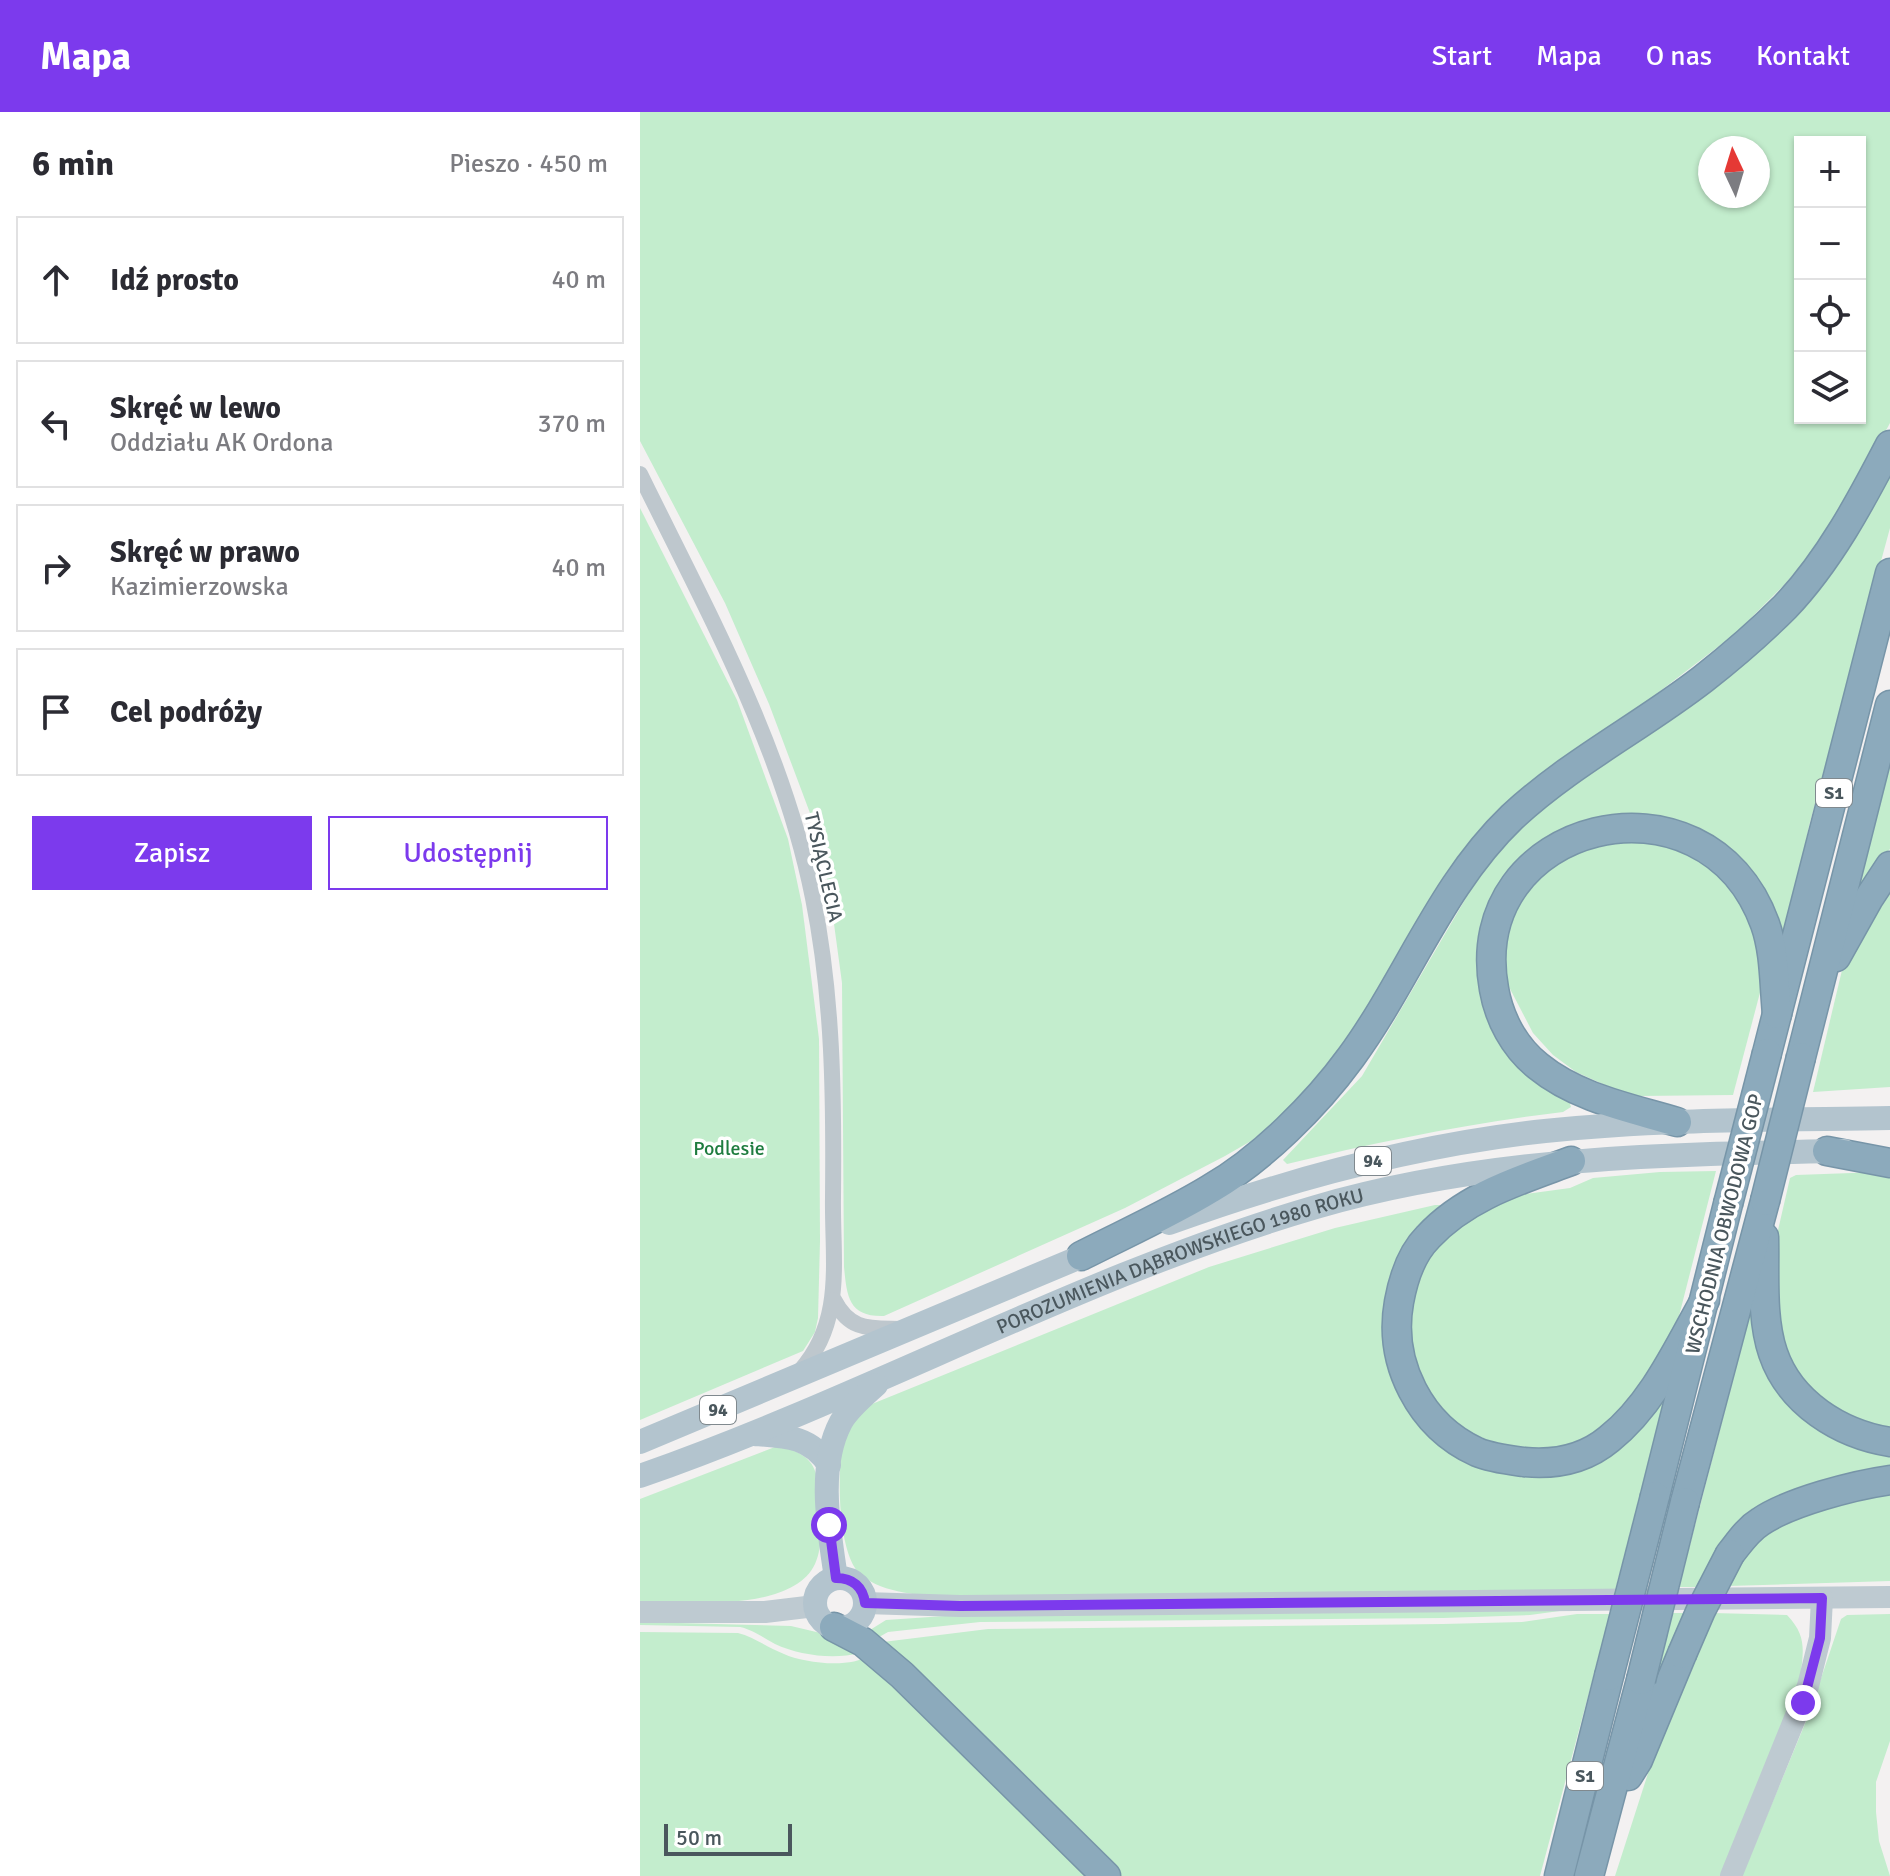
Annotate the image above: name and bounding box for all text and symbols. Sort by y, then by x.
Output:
text: Mapa [40,33,131,80]
text: Start [1432,39,1492,73]
text: Mapa [1536,39,1602,73]
text: O nas [1646,39,1712,73]
text: Kontakt [1756,39,1850,73]
north arrow [1698,136,1770,208]
map controls [1794,136,1866,424]
button: + [1794,136,1866,208]
text: 6 min [32,143,114,185]
text: Pieszo · 450 m [449,148,608,180]
button: − [1794,208,1866,280]
icon: ahead [34,258,78,302]
text: Idź prosto [110,262,239,299]
text: 40 m [551,264,606,296]
button: locate [1794,280,1866,352]
button: layers [1794,352,1866,424]
text: Skręć w lewo [110,390,281,427]
icon: left [34,402,78,446]
text: 370 m [537,408,606,440]
text: Oddziału AK Ordona [110,427,333,459]
text: Skręć w prawo [110,534,300,571]
icon: right [34,546,78,590]
text: 40 m [551,552,606,584]
text: Kazimierzowska [110,571,289,603]
icon: arrive [34,690,78,734]
text: Cel podróży [110,694,262,731]
road number: S1 [1816,779,1852,807]
street label: TYSIĄCLECIA [799,810,848,925]
button: Zapisz [32,816,312,890]
button: Udostępnij [328,816,608,890]
street label: WSCHODNIA OBWODOWA GOP [1680,1091,1769,1357]
park label: Podlesie [693,1136,765,1161]
road number: 94 [1355,1147,1391,1175]
street label: POROZUMIENIA DĄBROWSKIEGO 1980 ROKU [993,1183,1366,1340]
road number: 94 [700,1396,736,1424]
route start [811,1507,847,1543]
route end [1785,1685,1821,1721]
road number: S1 [1567,1762,1603,1790]
scale bar [664,1820,792,1856]
text: 50 m [676,1824,722,1851]

